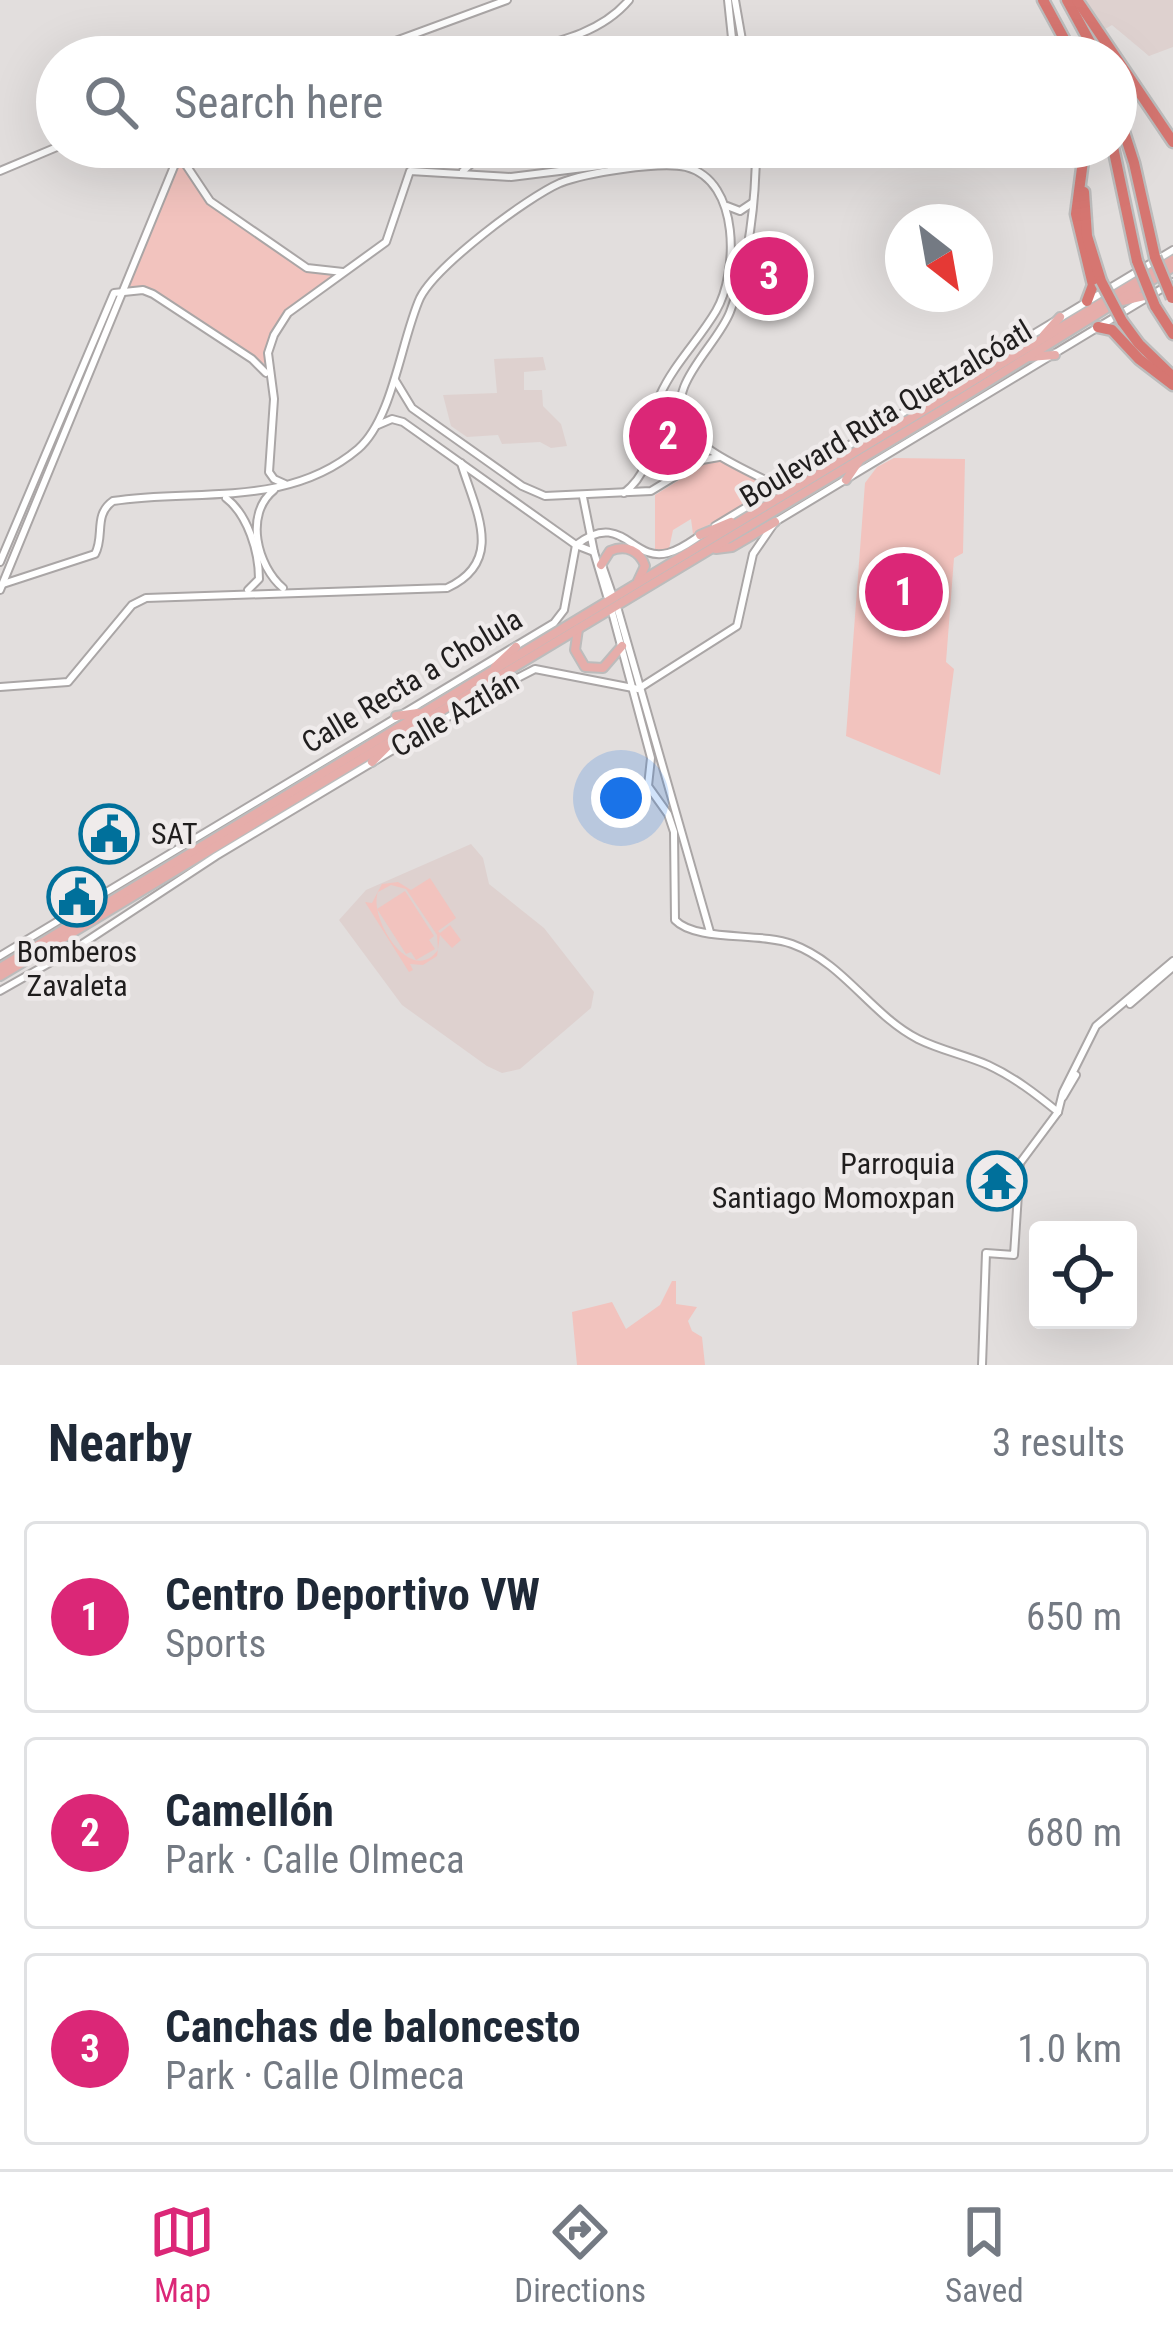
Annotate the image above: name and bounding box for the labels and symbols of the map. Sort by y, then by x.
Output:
north arrow [885,204,993,312]
pin: 3 [730,231,808,321]
street label: Boulevard Ruta Quetzalcóatl [734,313,1038,515]
pin: 2 [629,391,707,481]
pin: 1 [865,547,943,637]
street label: Calle Recta a Cholula [295,601,528,760]
street label: Calle Aztlán [385,663,525,764]
your location [591,768,651,828]
public building icon: SAT [78,803,140,865]
place label: SAT [151,816,198,851]
public building icon: Bomberos Zavaleta [46,866,108,928]
place label: Bomberos Zavaleta [17,934,137,1003]
place label: Parroquia Santiago Momoxpan [712,1146,955,1215]
temple icon: Parroquia Santiago Momoxpan [966,1150,1028,1212]

